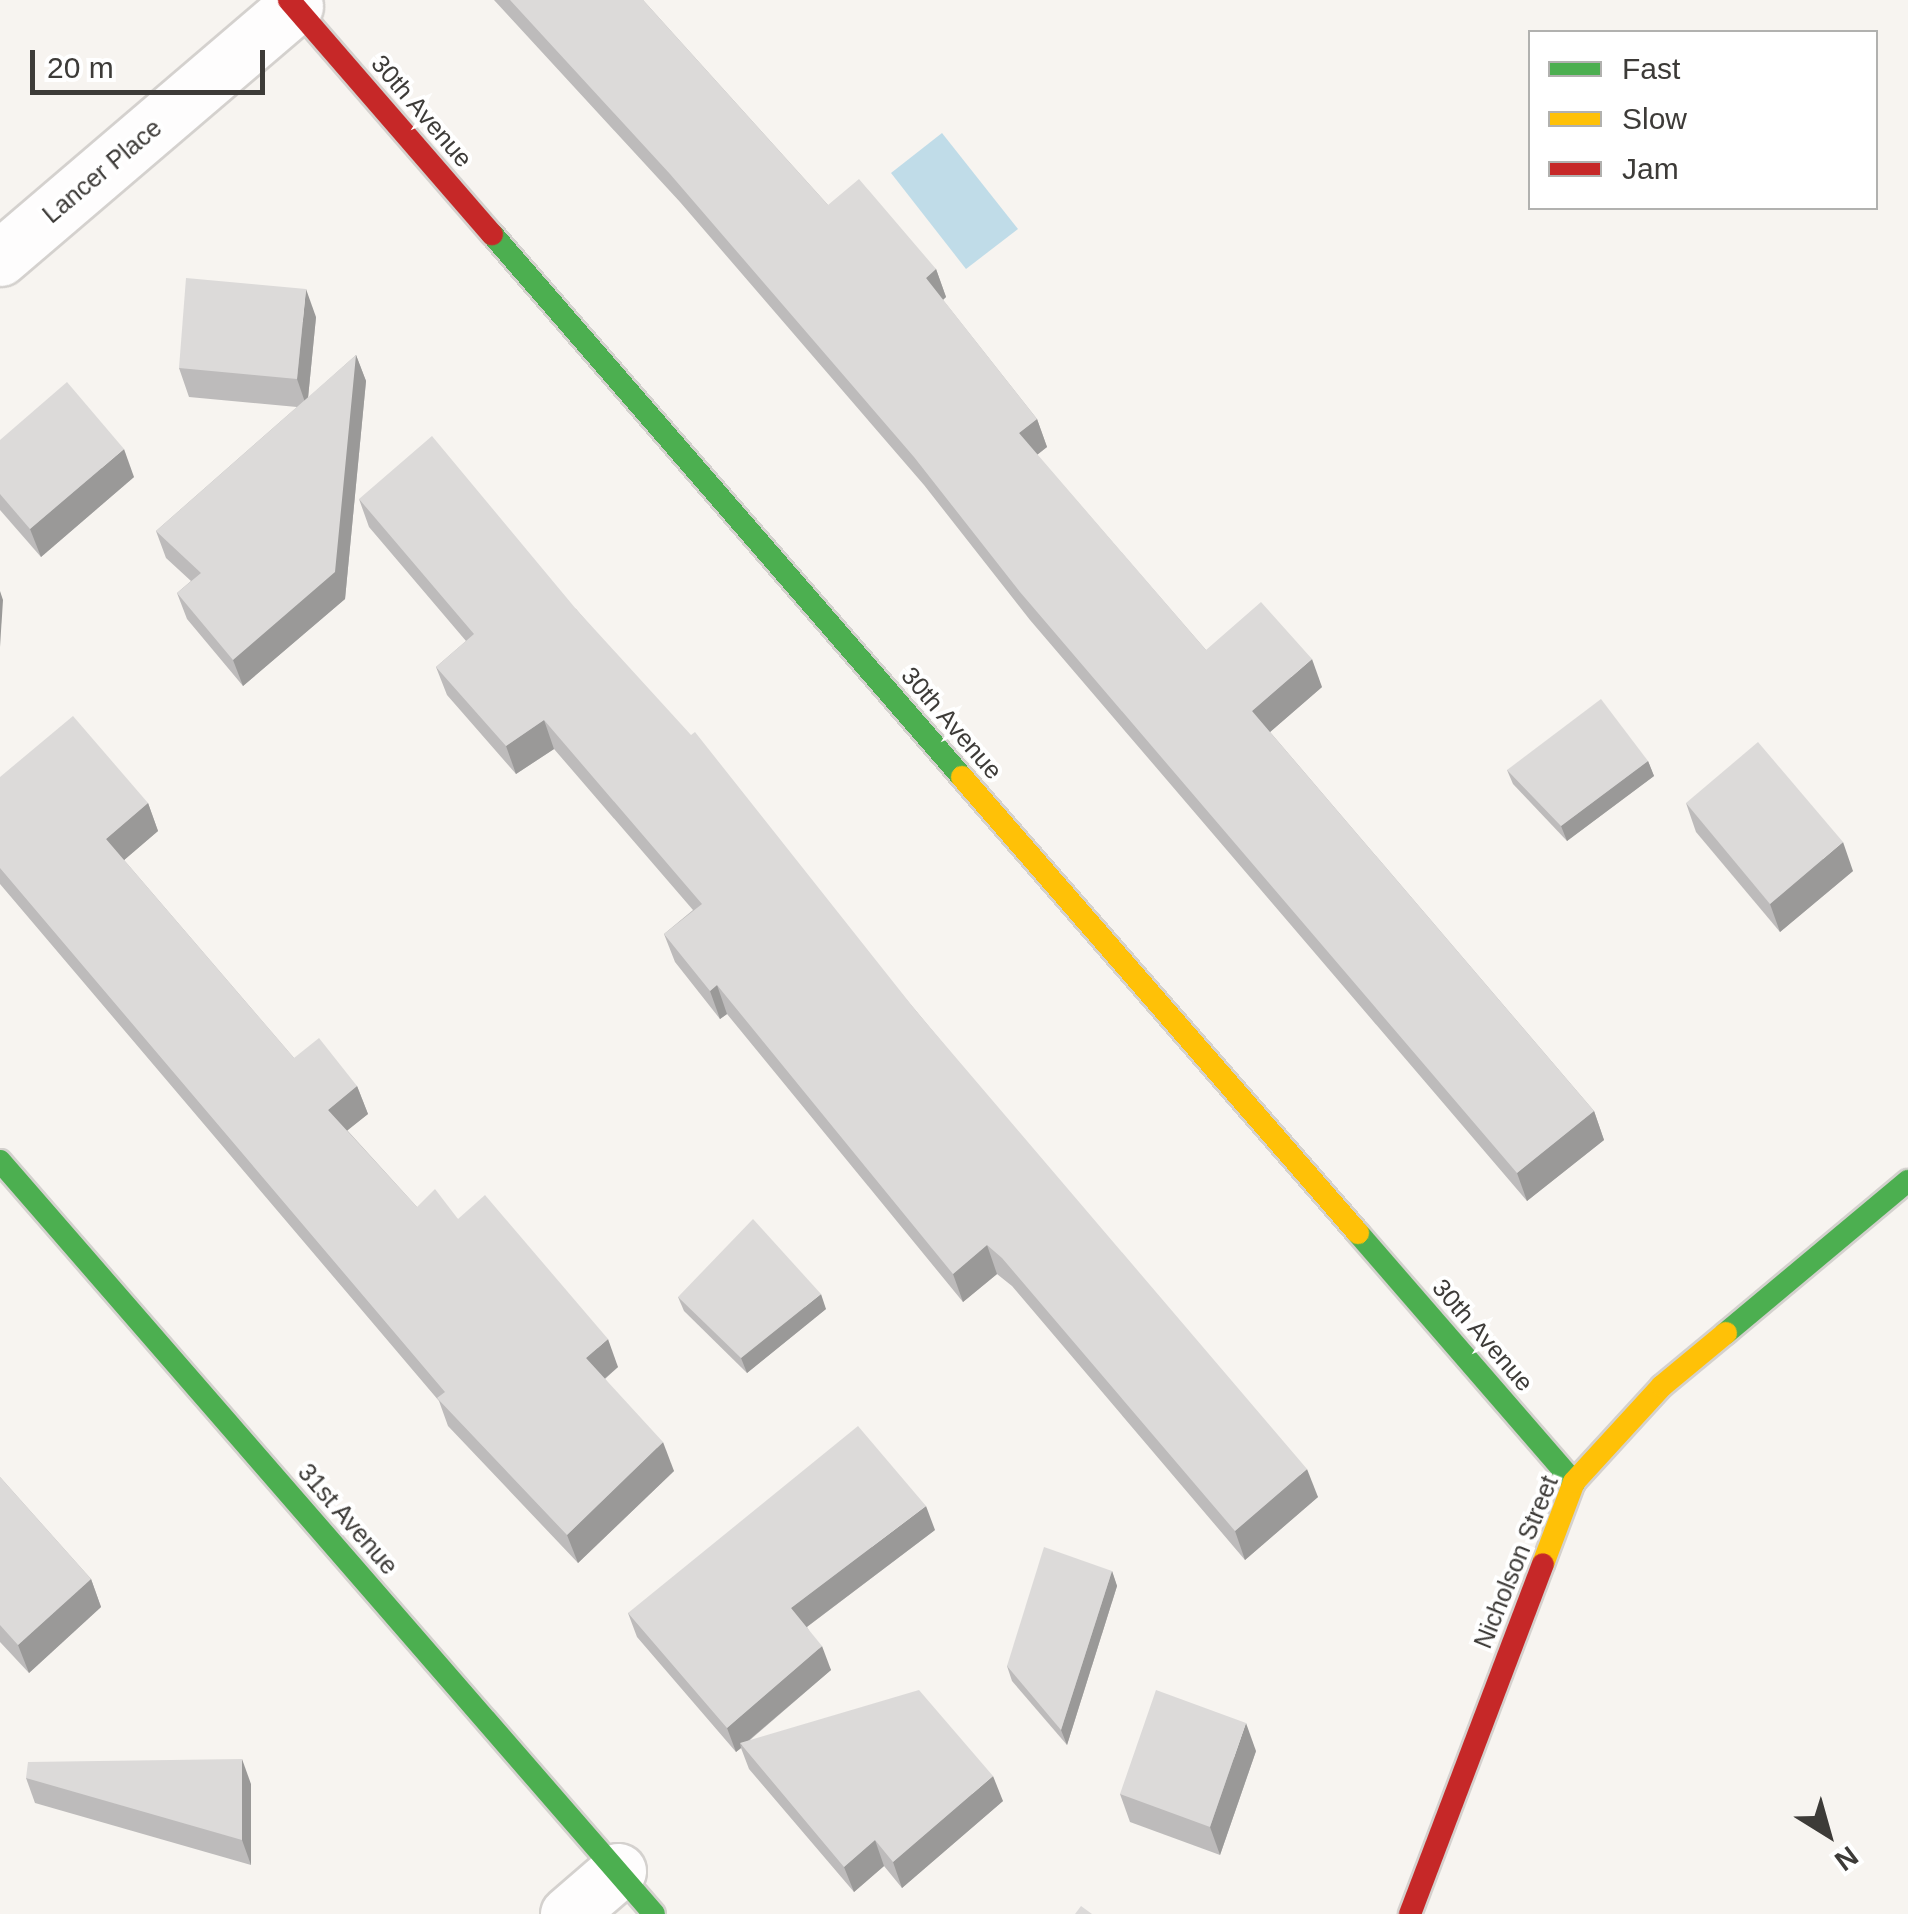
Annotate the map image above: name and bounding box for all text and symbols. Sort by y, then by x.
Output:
scale bar [35,30,270,92]
legend [1528,30,1878,210]
street label: 30th Avenue [365,48,479,174]
text: 20 m [47,51,114,84]
text: Fast [1622,52,1680,85]
text: Slow [1622,102,1687,135]
street label: Lancer Place [36,113,168,229]
text: Jam [1622,152,1679,185]
street label: 30th Avenue [895,660,1009,786]
street label: 30th Avenue [1426,1272,1540,1398]
street label: 31st Avenue [291,1457,405,1581]
street label: Nicholson Street [1468,1471,1564,1653]
north arrow [1778,1784,1878,1884]
text: N [1829,1840,1864,1877]

